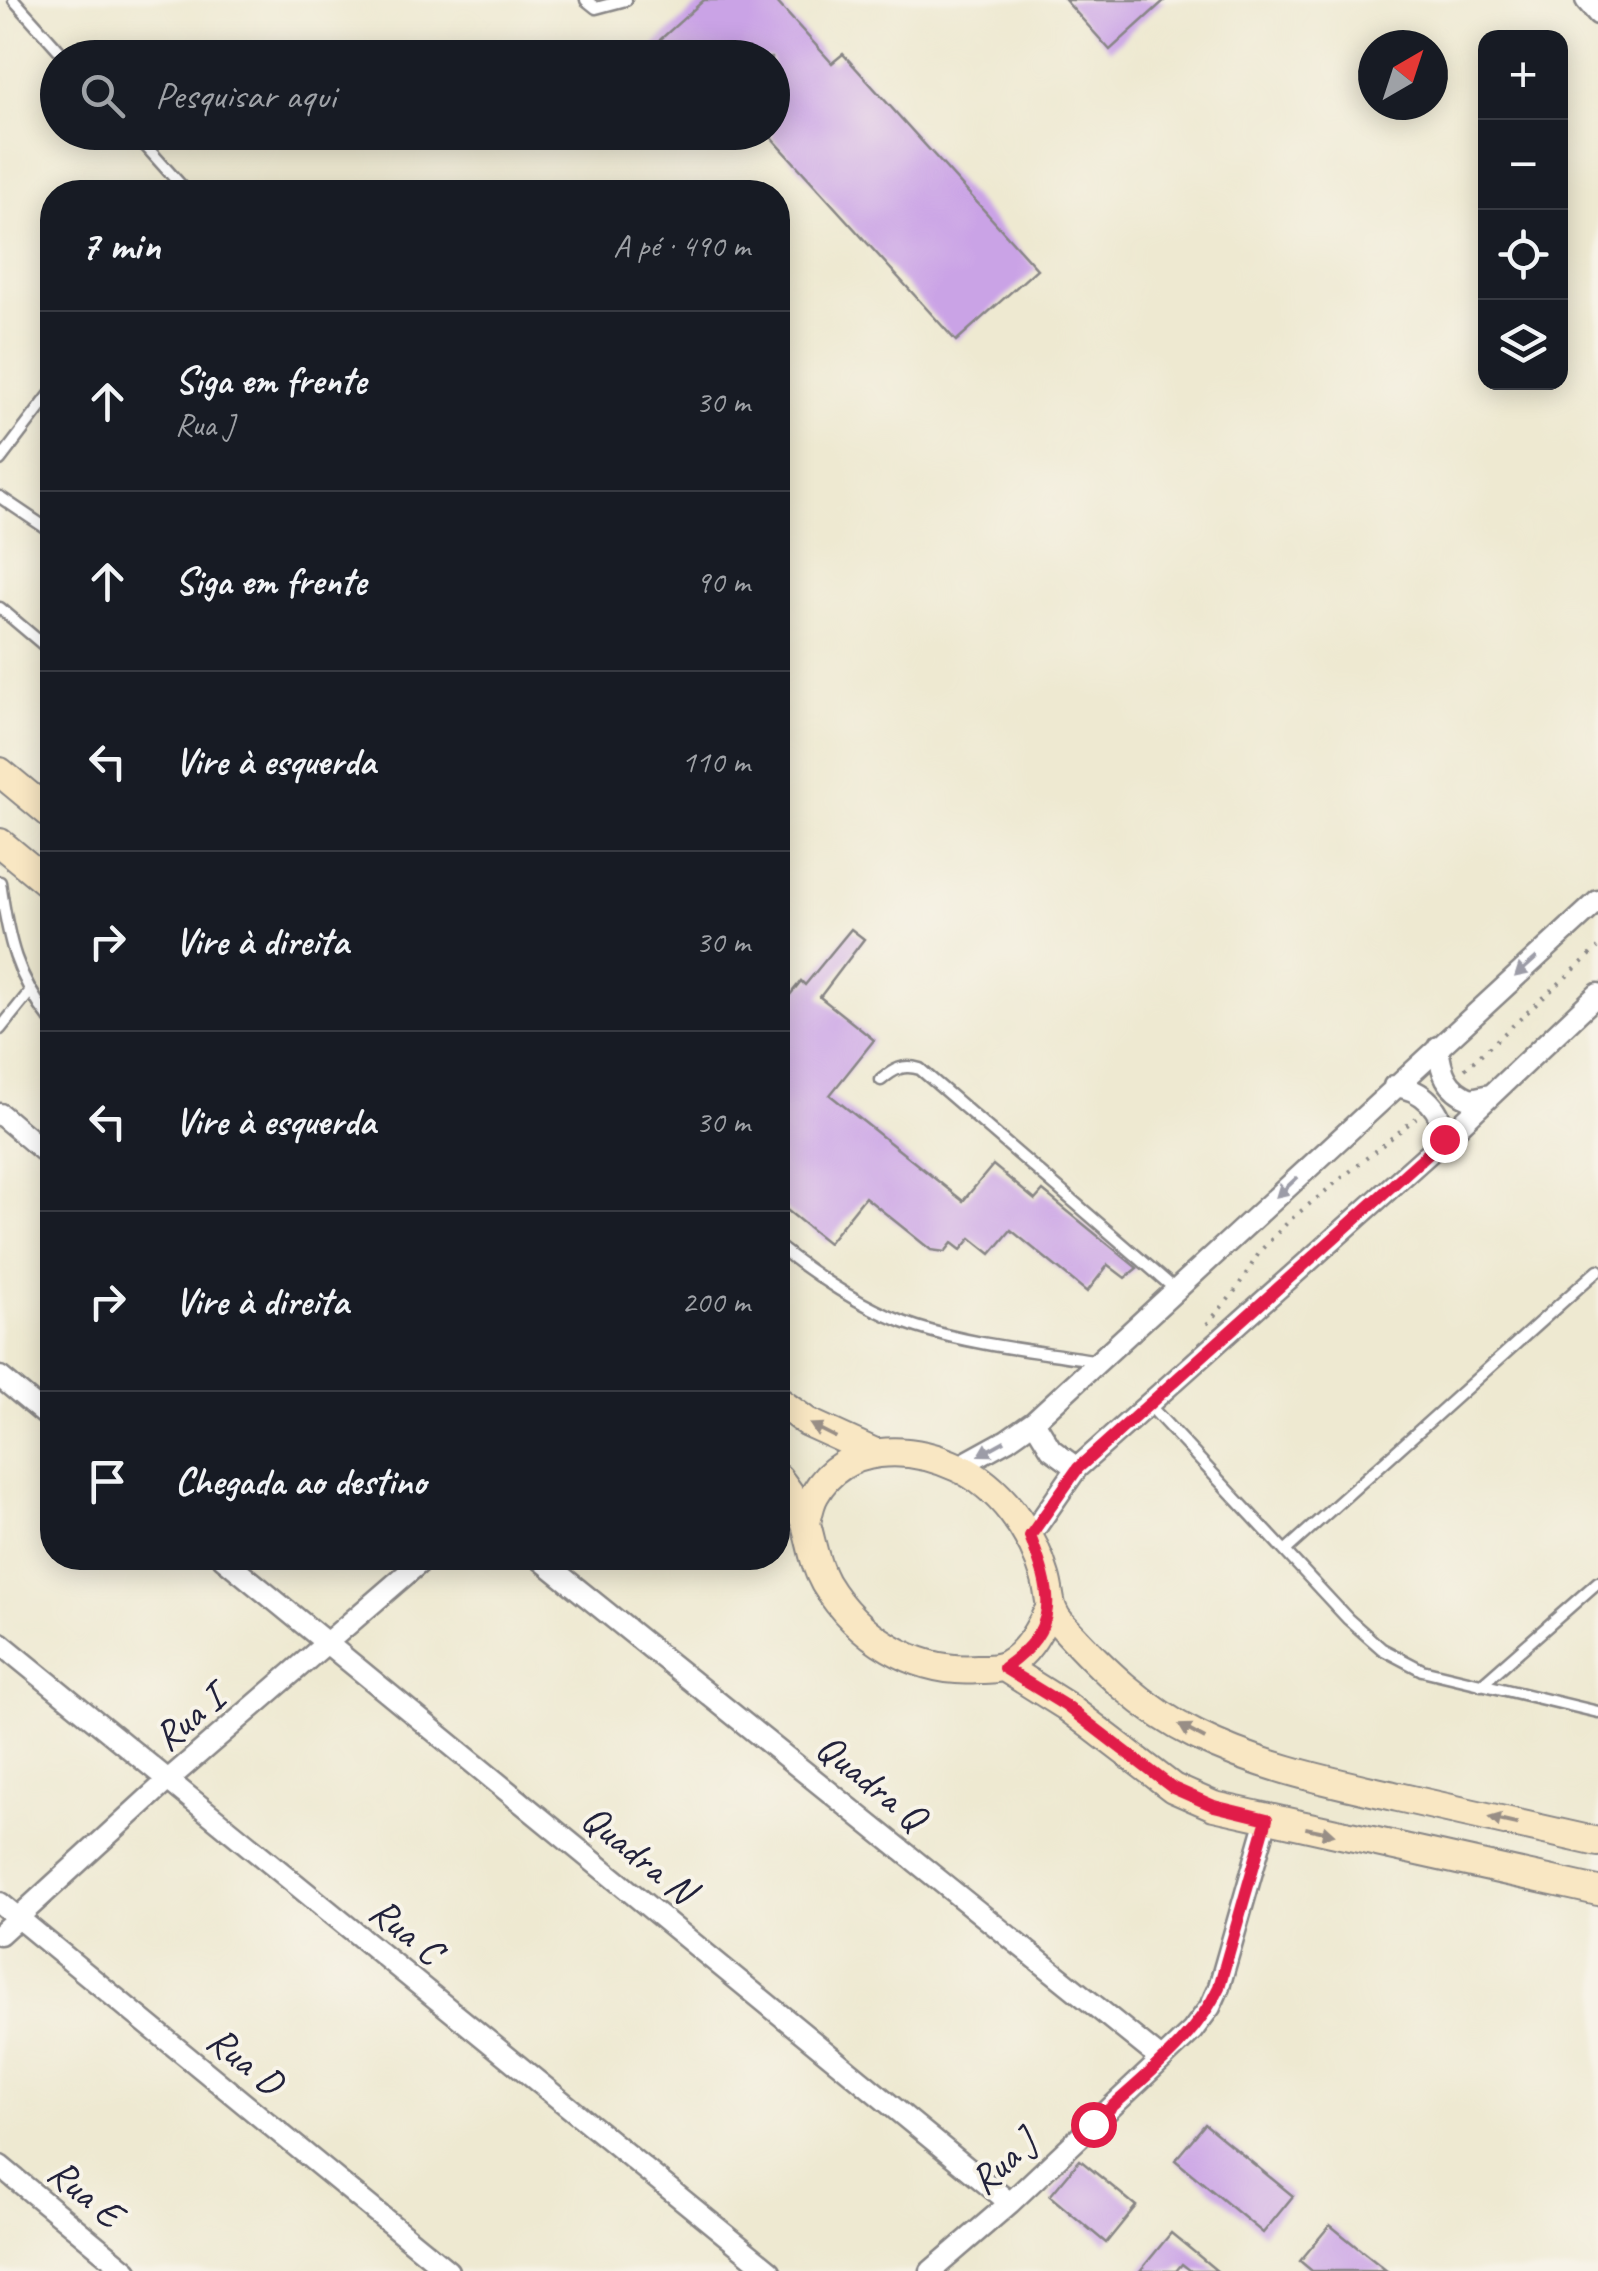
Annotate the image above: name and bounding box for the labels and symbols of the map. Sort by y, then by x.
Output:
north arrow [1358,30,1448,120]
one-way arrow [1514,955,1538,978]
route end [1422,1117,1468,1163]
one-way arrow [1275,1175,1299,1198]
one-way arrow [808,1422,837,1439]
one-way arrow [977,1440,1006,1457]
street label: Rua I [143,1668,241,1762]
street label: Quadra Q [806,1722,940,1844]
one-way arrow [1177,1724,1206,1741]
street label: Quadra N [572,1793,710,1918]
one-way arrow [1487,1813,1518,1828]
one-way arrow [1305,1823,1336,1839]
street label: Rua C [360,1886,457,1978]
street label: Rua D [197,2015,296,2108]
route start [1071,2102,1117,2148]
street label: Rua J [959,2115,1051,2205]
street label: Rua E [38,2147,137,2241]

